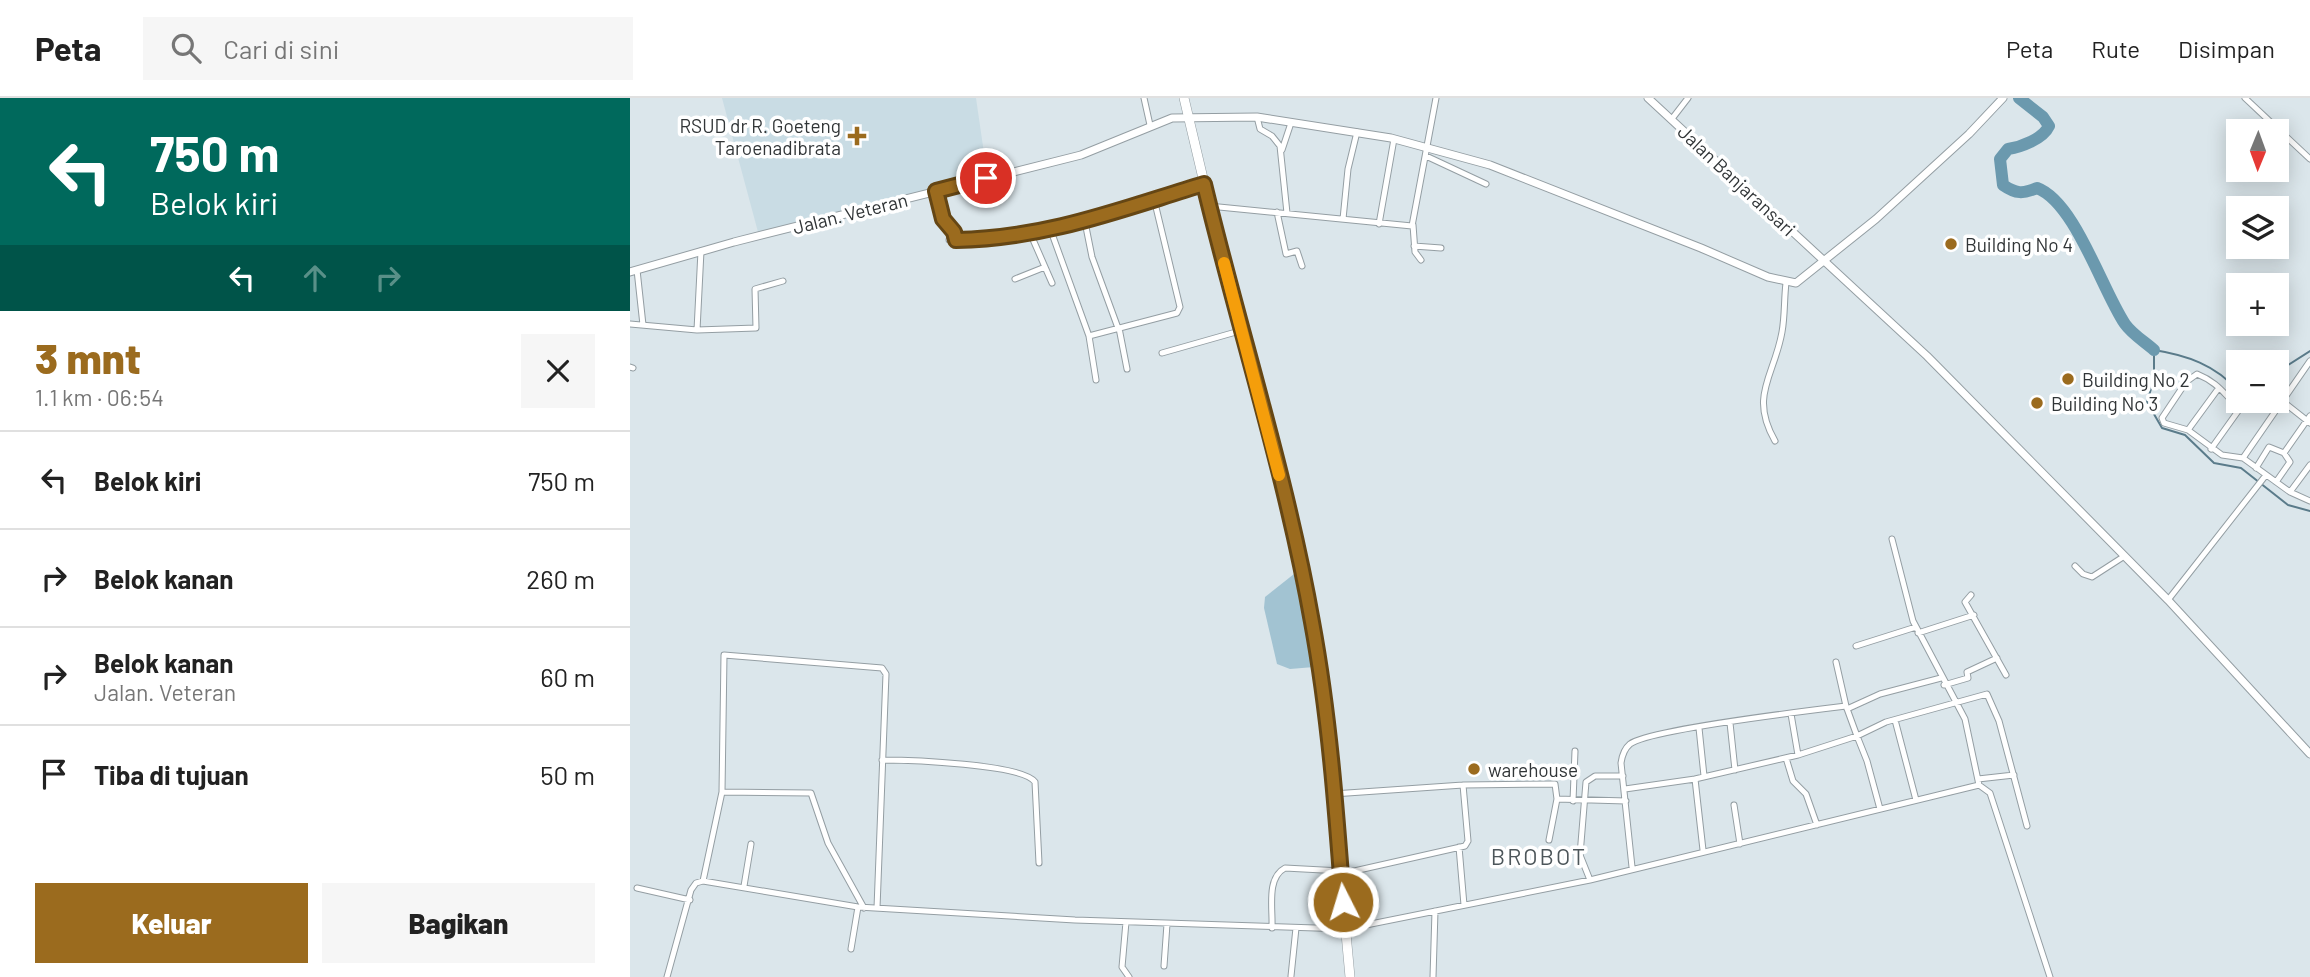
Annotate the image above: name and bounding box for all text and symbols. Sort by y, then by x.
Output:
search box [143,17,633,80]
text: Peta [35,28,101,68]
icon: search [167,29,205,67]
text: Cari di sini [223,33,339,64]
text: Peta [2006,34,2053,63]
text: Rute [2091,34,2140,63]
text: Disimpan [2178,34,2275,63]
place label: RSUD dr R. Goeteng Taroenadibrata [679,114,841,159]
north arrow [2226,119,2289,182]
map controls [2226,119,2289,413]
street label: Jalan Banjaransari [1673,120,1801,240]
text: 750 m [150,123,279,182]
icon: left [35,126,126,217]
marker: RSUD dr R. Goeteng Taroenadibrata [847,126,867,146]
pin [956,148,1016,208]
icon: arrive [967,159,1005,197]
text: Belok kiri [150,183,278,221]
street label: Jalan. Veteran [790,188,910,238]
button: layers [2226,196,2289,259]
place label: Building No 4 [1965,233,2073,256]
marker: Building No 4 [1943,236,1959,252]
icon: left [223,259,261,297]
icon: ahead [296,259,334,297]
icon: right [369,259,407,297]
button: + [2226,273,2289,336]
text: 3 mnt [35,332,141,382]
button: close [521,334,595,408]
button: − [2226,350,2289,413]
place label: Building No 2 [2082,368,2190,391]
marker: Building No 2 [2060,371,2076,387]
text: 1.1 km · 06:54 [35,383,164,411]
place label: Building No 3 [2051,392,2158,415]
marker: Building No 3 [2029,395,2045,411]
icon: left [35,461,73,499]
text: Belok kiri [94,465,201,496]
text: 750 m [528,465,595,496]
icon: right [35,559,73,597]
text: Belok kanan [94,563,233,594]
text: 260 m [526,563,595,594]
text: Belok kanan [94,647,233,678]
icon: right [35,657,73,695]
text: 60 m [540,661,595,692]
text: Jalan. Veteran [94,678,236,706]
icon: arrive [35,755,73,793]
place label: warehouse [1488,758,1578,781]
text: Tiba di tujuan [94,759,249,790]
text: 50 m [540,759,595,790]
marker: warehouse [1466,761,1482,777]
district label: BROBOT [1491,842,1587,870]
position arrow [1306,865,1380,939]
button: Keluar [35,883,308,963]
button: Bagikan [322,883,595,963]

